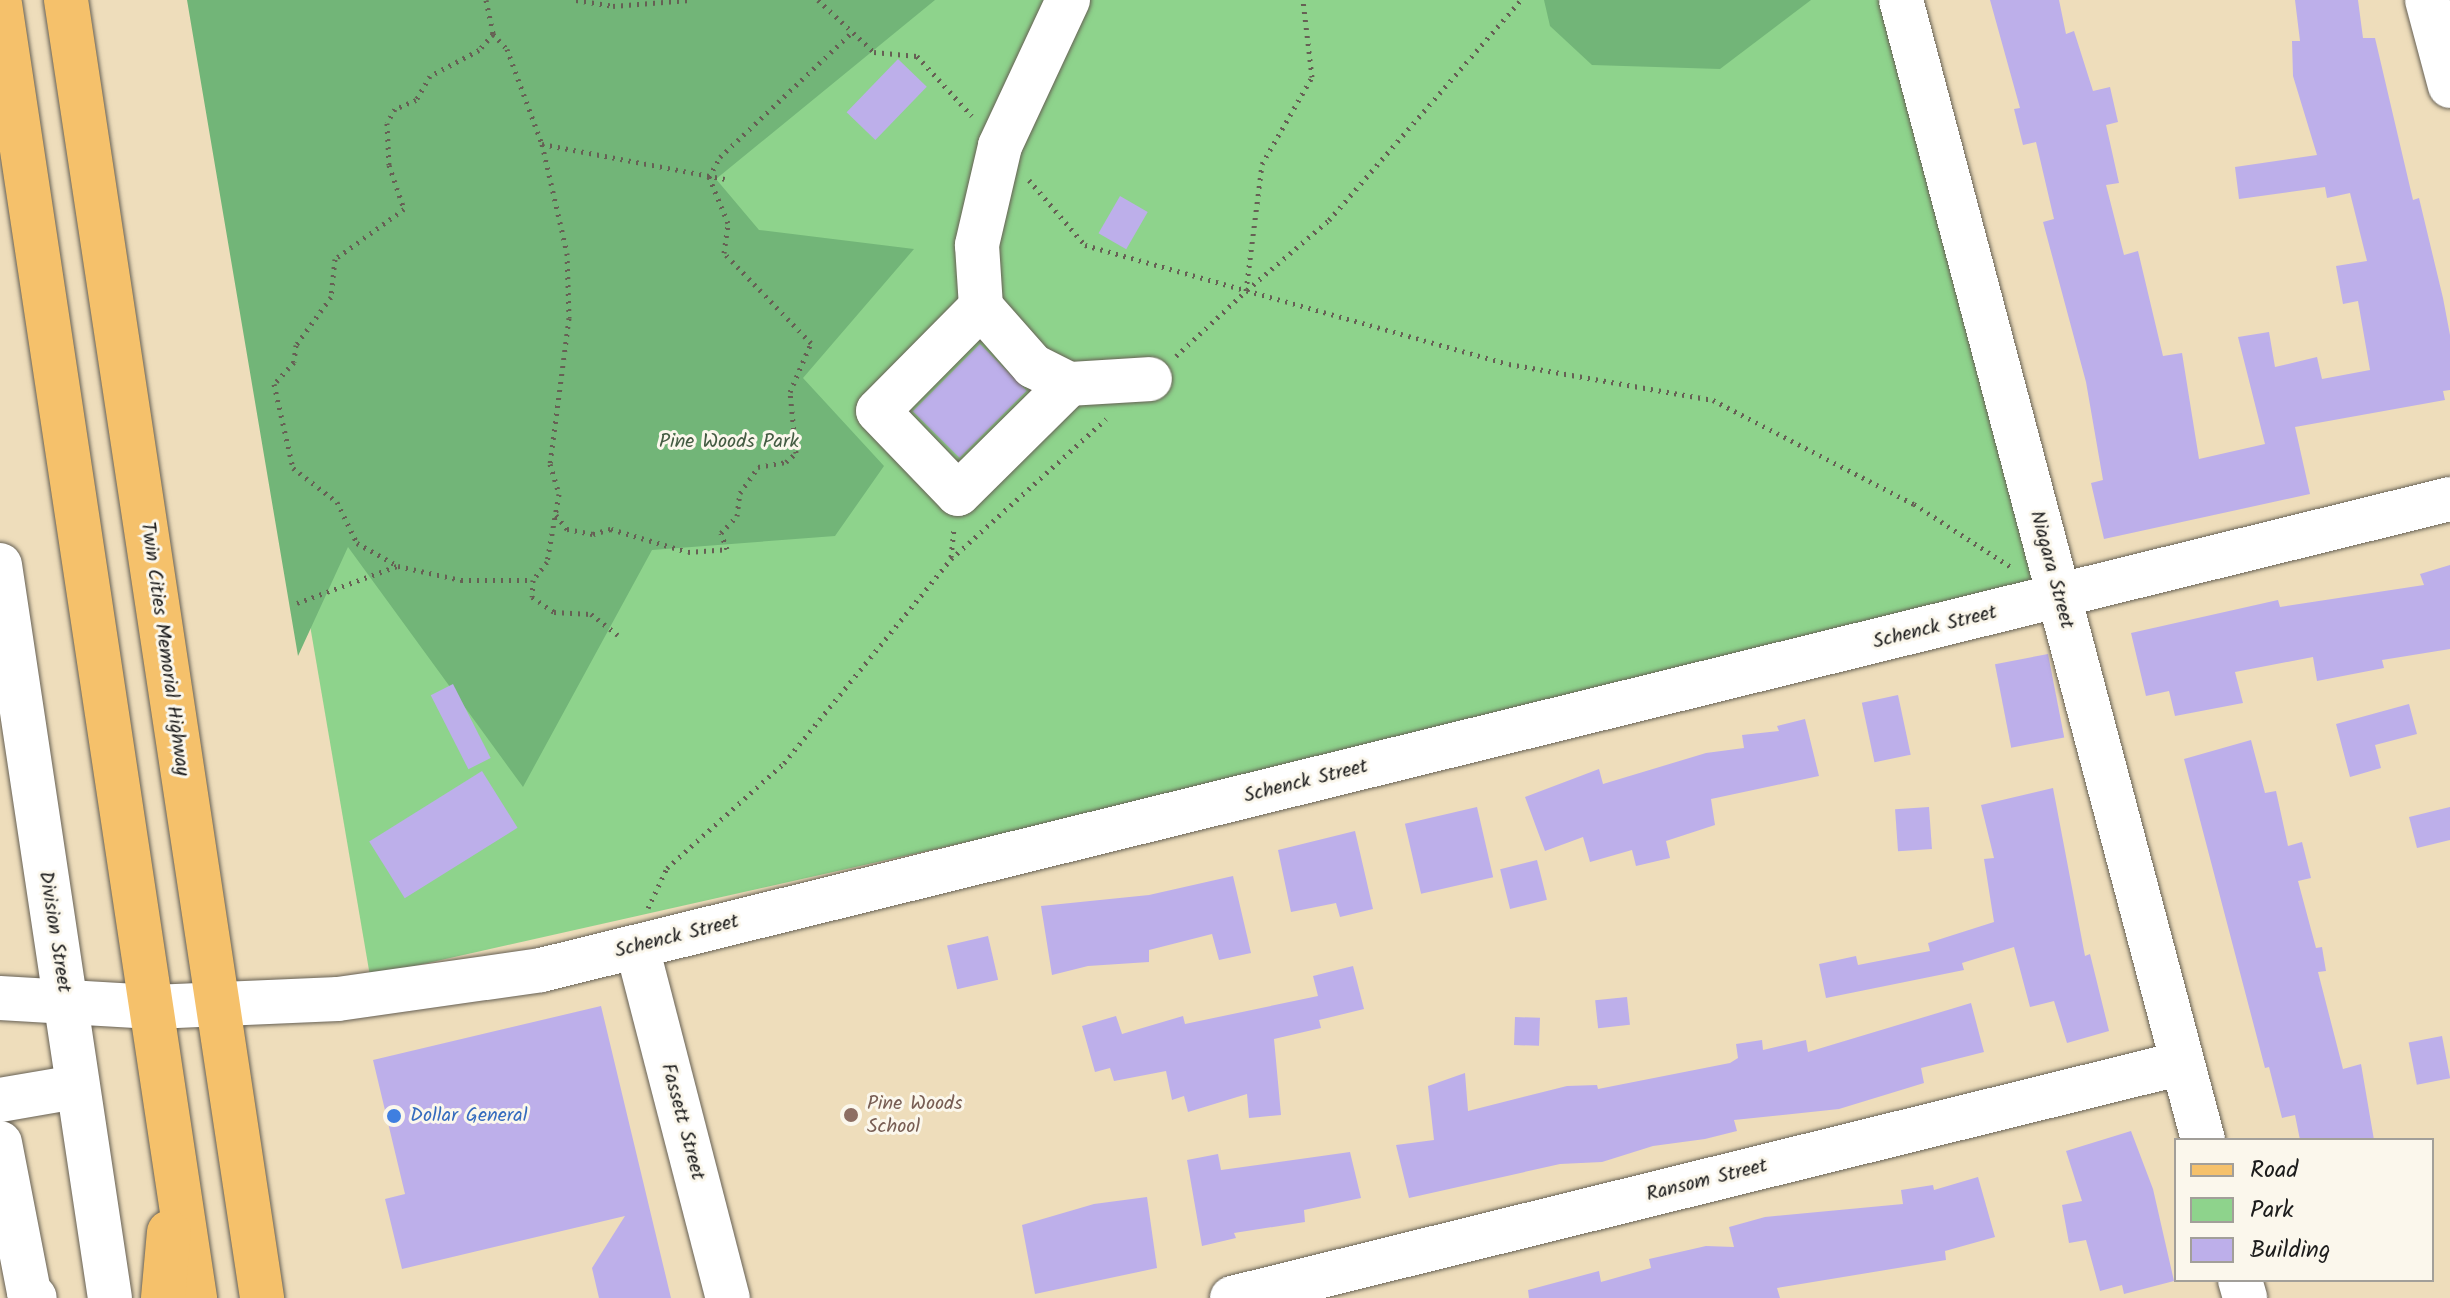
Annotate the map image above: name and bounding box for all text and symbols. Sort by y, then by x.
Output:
park label: Pine Woods Park [659,430,799,454]
street label: Niagara Street [2024,508,2078,632]
street label: Twin Cities Memorial Highway [134,520,194,778]
street label: Schenck Street [1871,601,1999,655]
street label: Schenck Street [1242,755,1370,809]
street label: Division Street [33,870,75,994]
street label: Schenck Street [613,910,741,964]
street label: Fassett Street [655,1061,709,1183]
place label: Pine Woods School [867,1092,963,1139]
place label: Dollar General [410,1104,528,1128]
marker: Pine Woods School [842,1106,860,1124]
marker: Dollar General [385,1107,403,1125]
legend [2174,1138,2434,1282]
text: Road [2250,1151,2298,1190]
street label: Ransom Street [1644,1154,1770,1208]
text: Park [2250,1191,2294,1230]
text: Building [2250,1231,2330,1270]

